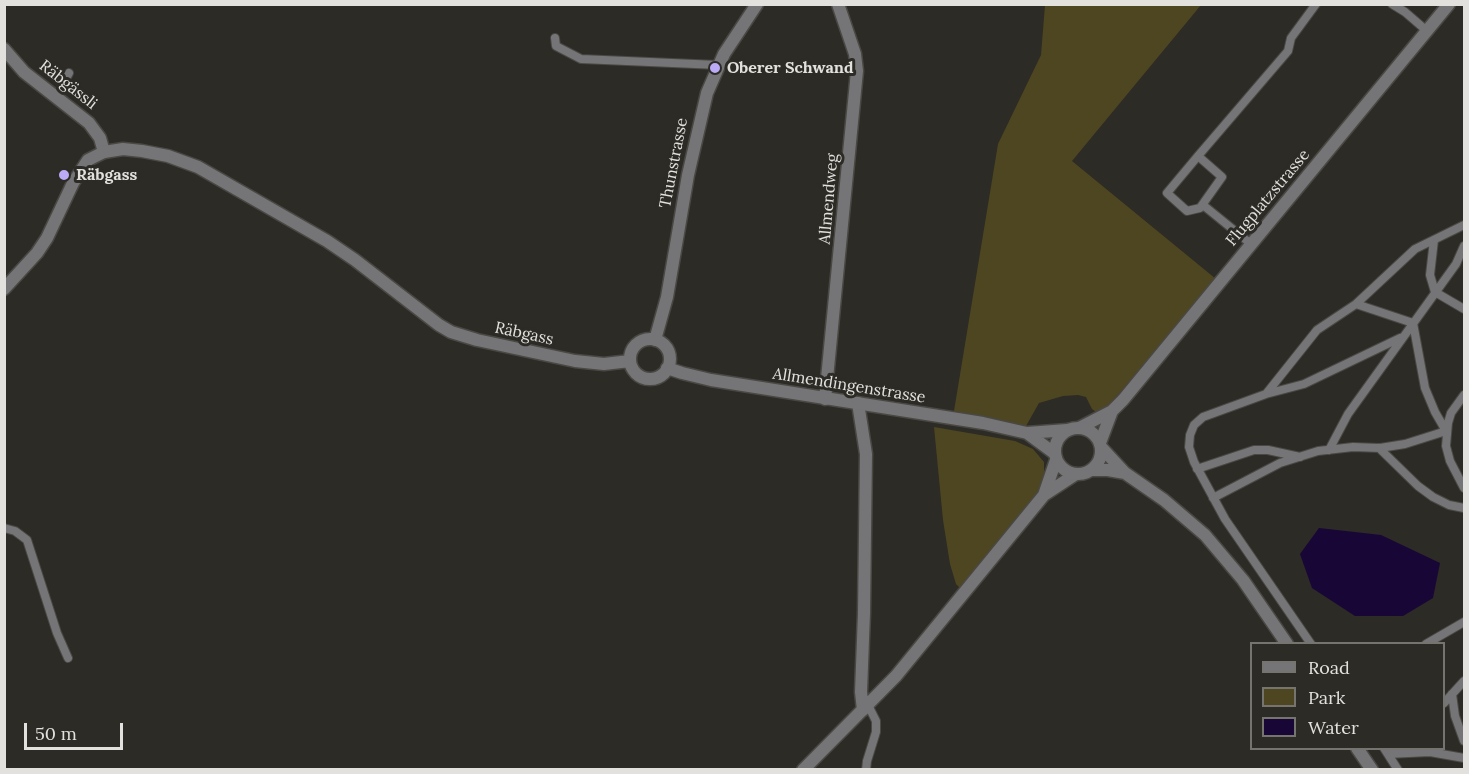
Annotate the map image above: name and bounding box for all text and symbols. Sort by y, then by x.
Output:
street label: Räbgässli [35,56,101,114]
place label: Oberer Schwand [727,58,854,78]
marker: Oberer Schwand [708,61,722,75]
street label: Thunstrasse [656,116,692,210]
street label: Flugplatzstrasse [1222,146,1314,250]
street label: Allmendweg [815,153,843,245]
place label: Räbgass [76,165,137,185]
marker: Räbgass [57,168,71,182]
street label: Räbgass [493,318,555,350]
street label: Allmendingenstrasse [771,364,927,408]
legend [1250,642,1445,750]
text: Road [1308,656,1350,679]
text: Park [1308,686,1345,709]
scale bar [27,711,126,749]
text: Water [1308,716,1359,739]
text: 50 m [35,722,77,745]

